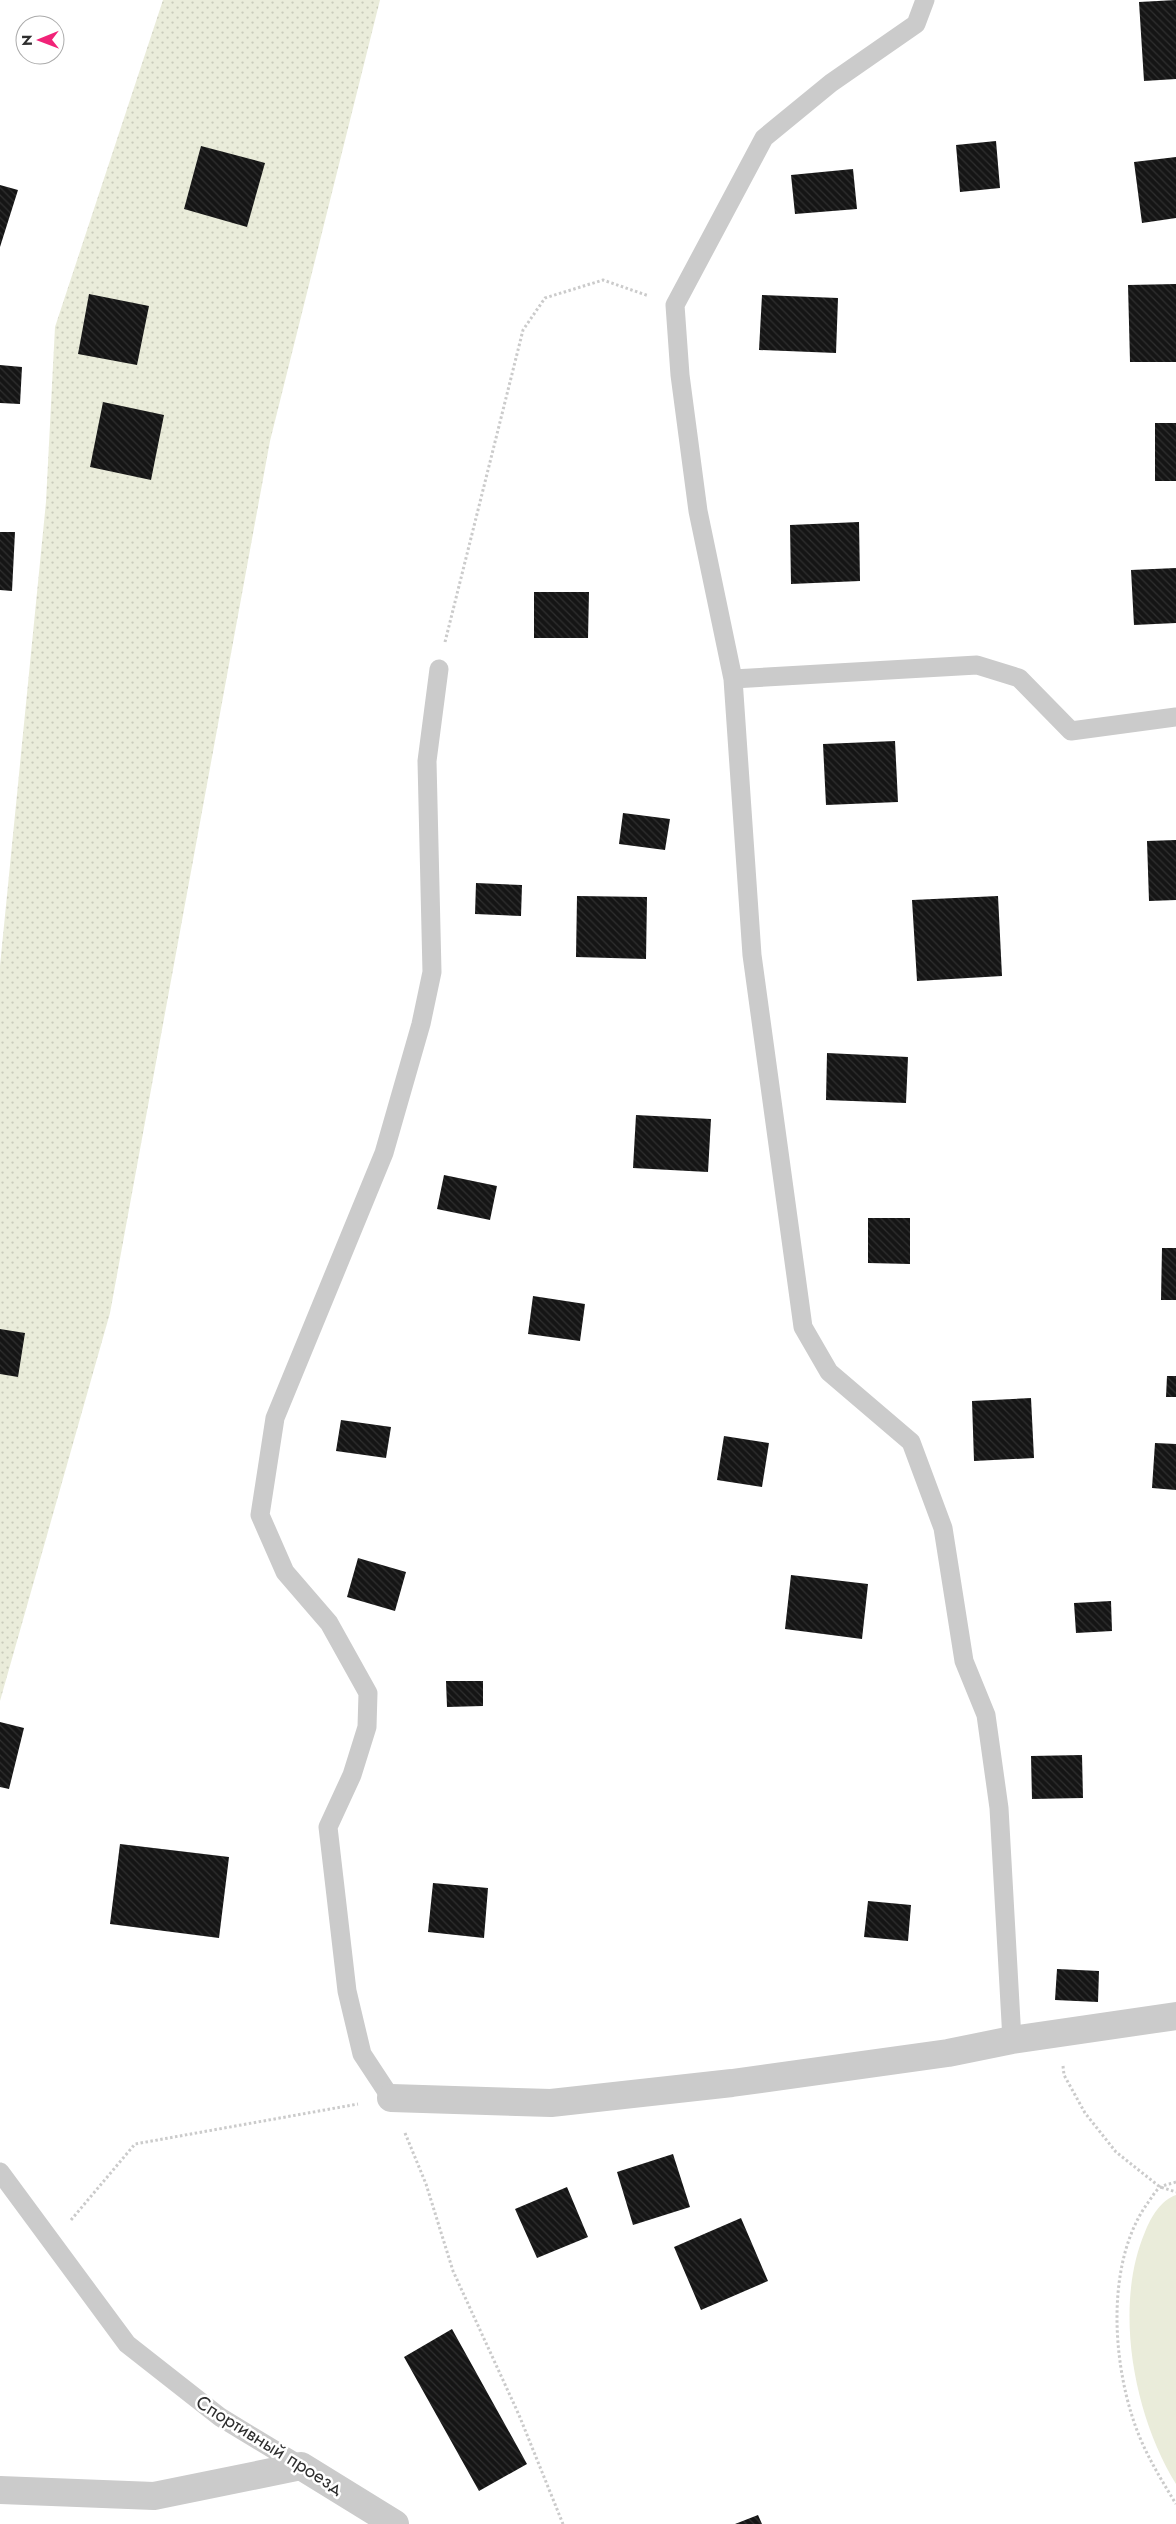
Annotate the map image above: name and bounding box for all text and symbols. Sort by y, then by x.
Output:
north arrow [15,15,65,65]
text: N [17,34,37,46]
street label: Спортивный проезд [191,2389,349,2501]

